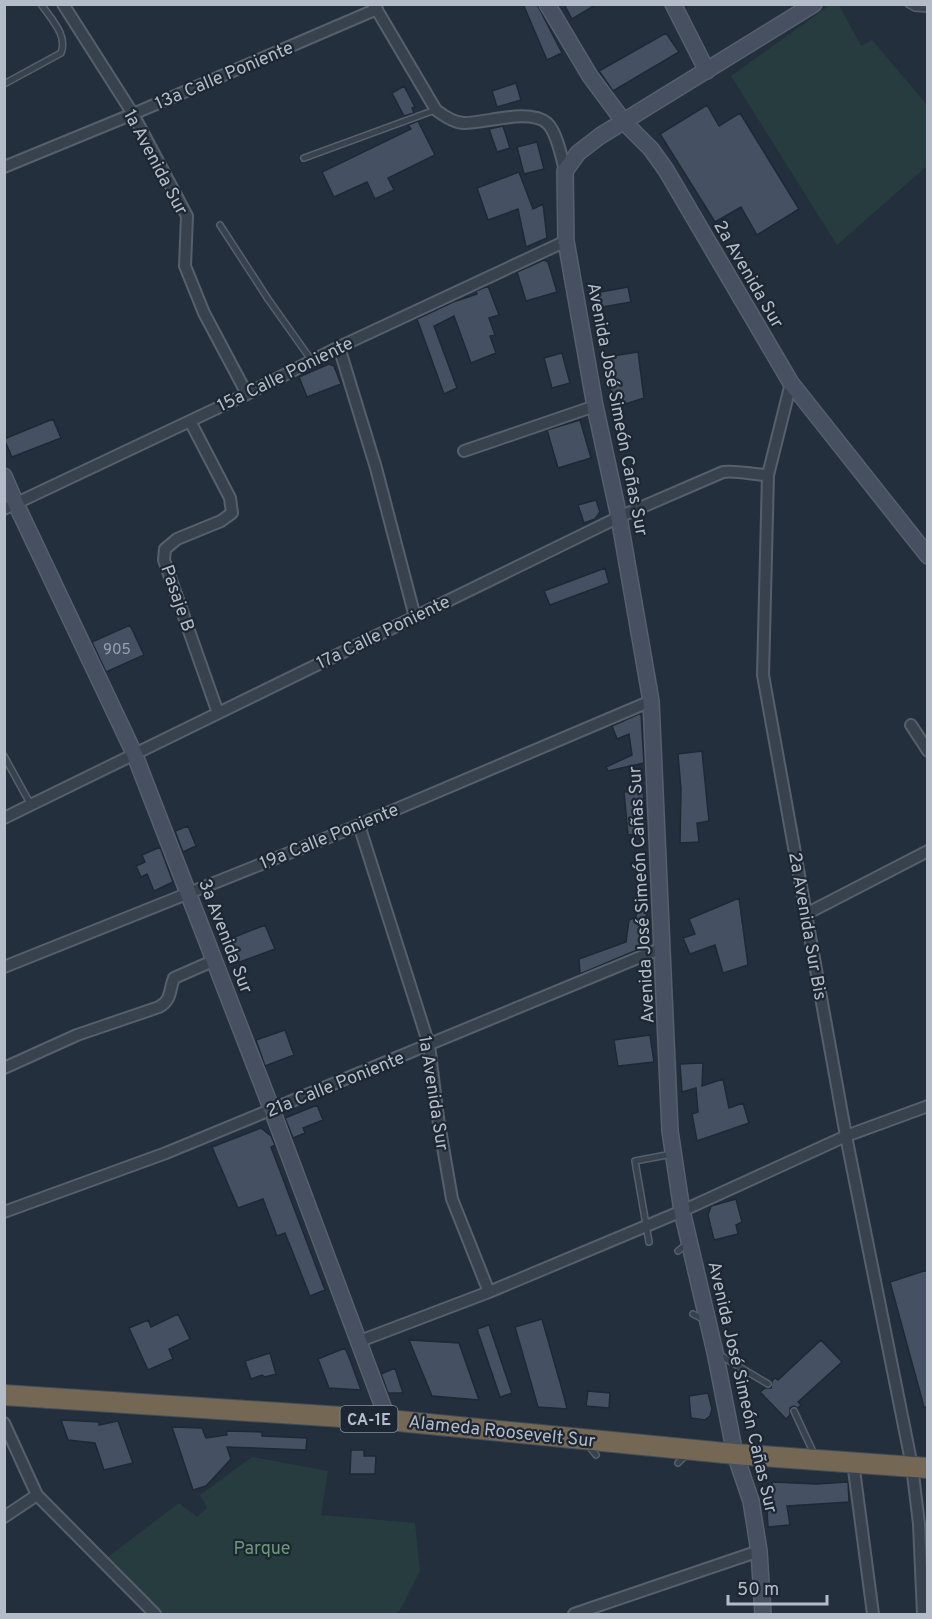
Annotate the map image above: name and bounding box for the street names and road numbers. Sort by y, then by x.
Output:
street label: 13a Calle Poniente [152,37,297,116]
street label: 1a Avenida Sur [117,106,192,219]
street label: 2a Avenida Sur [708,217,788,333]
street label: Avenida José Simeón Cañas Sur [581,281,652,538]
street label: 15a Calle Poniente [214,333,357,418]
street label: Pasaje B [154,562,199,635]
street label: 17a Calle Poniente [313,591,454,676]
street label: Avenida José Simeón Cañas Sur [624,766,661,1024]
street label: 19a Calle Poniente [257,799,402,876]
street label: 2a Avenida Sur Bis [782,850,831,1002]
street label: 3a Avenida Sur [192,876,257,997]
street label: 1a Avenida Sur [412,1034,453,1152]
street label: 21a Calle Poniente [263,1047,408,1124]
street label: Avenida José Simeón Cañas Sur [701,1259,782,1515]
road number: CA-1E [340,1406,398,1432]
street label: Alameda Roosevelt Sur [407,1411,596,1454]

